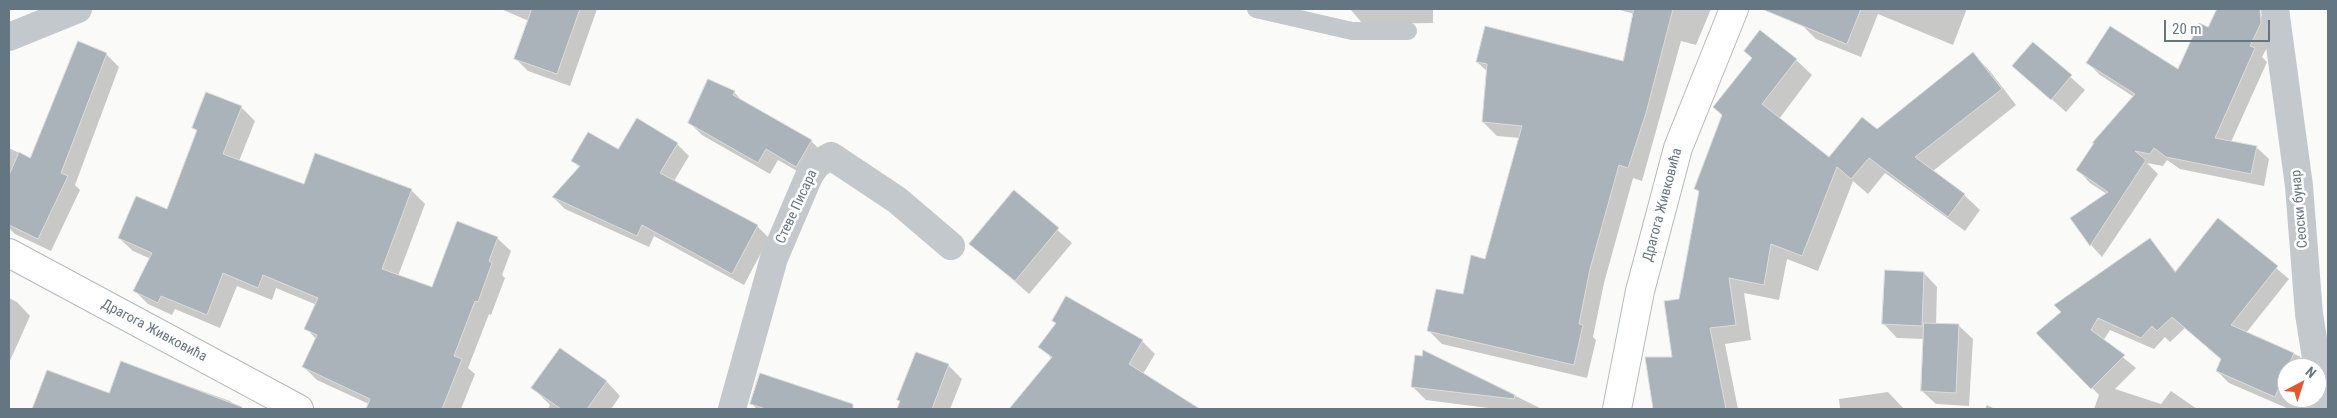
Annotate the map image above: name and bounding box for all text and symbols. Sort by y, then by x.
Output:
scale bar [2167,10,2273,42]
text: 20 m [2172,20,2202,38]
street label: Драгога Живковића [1640,146,1686,264]
street label: Стеве Писара [773,168,821,246]
street label: Сеоски бунар [2288,169,2312,249]
street label: Драгога Живковића [98,296,210,366]
north arrow [2277,358,2327,408]
text: N [2303,363,2319,381]

